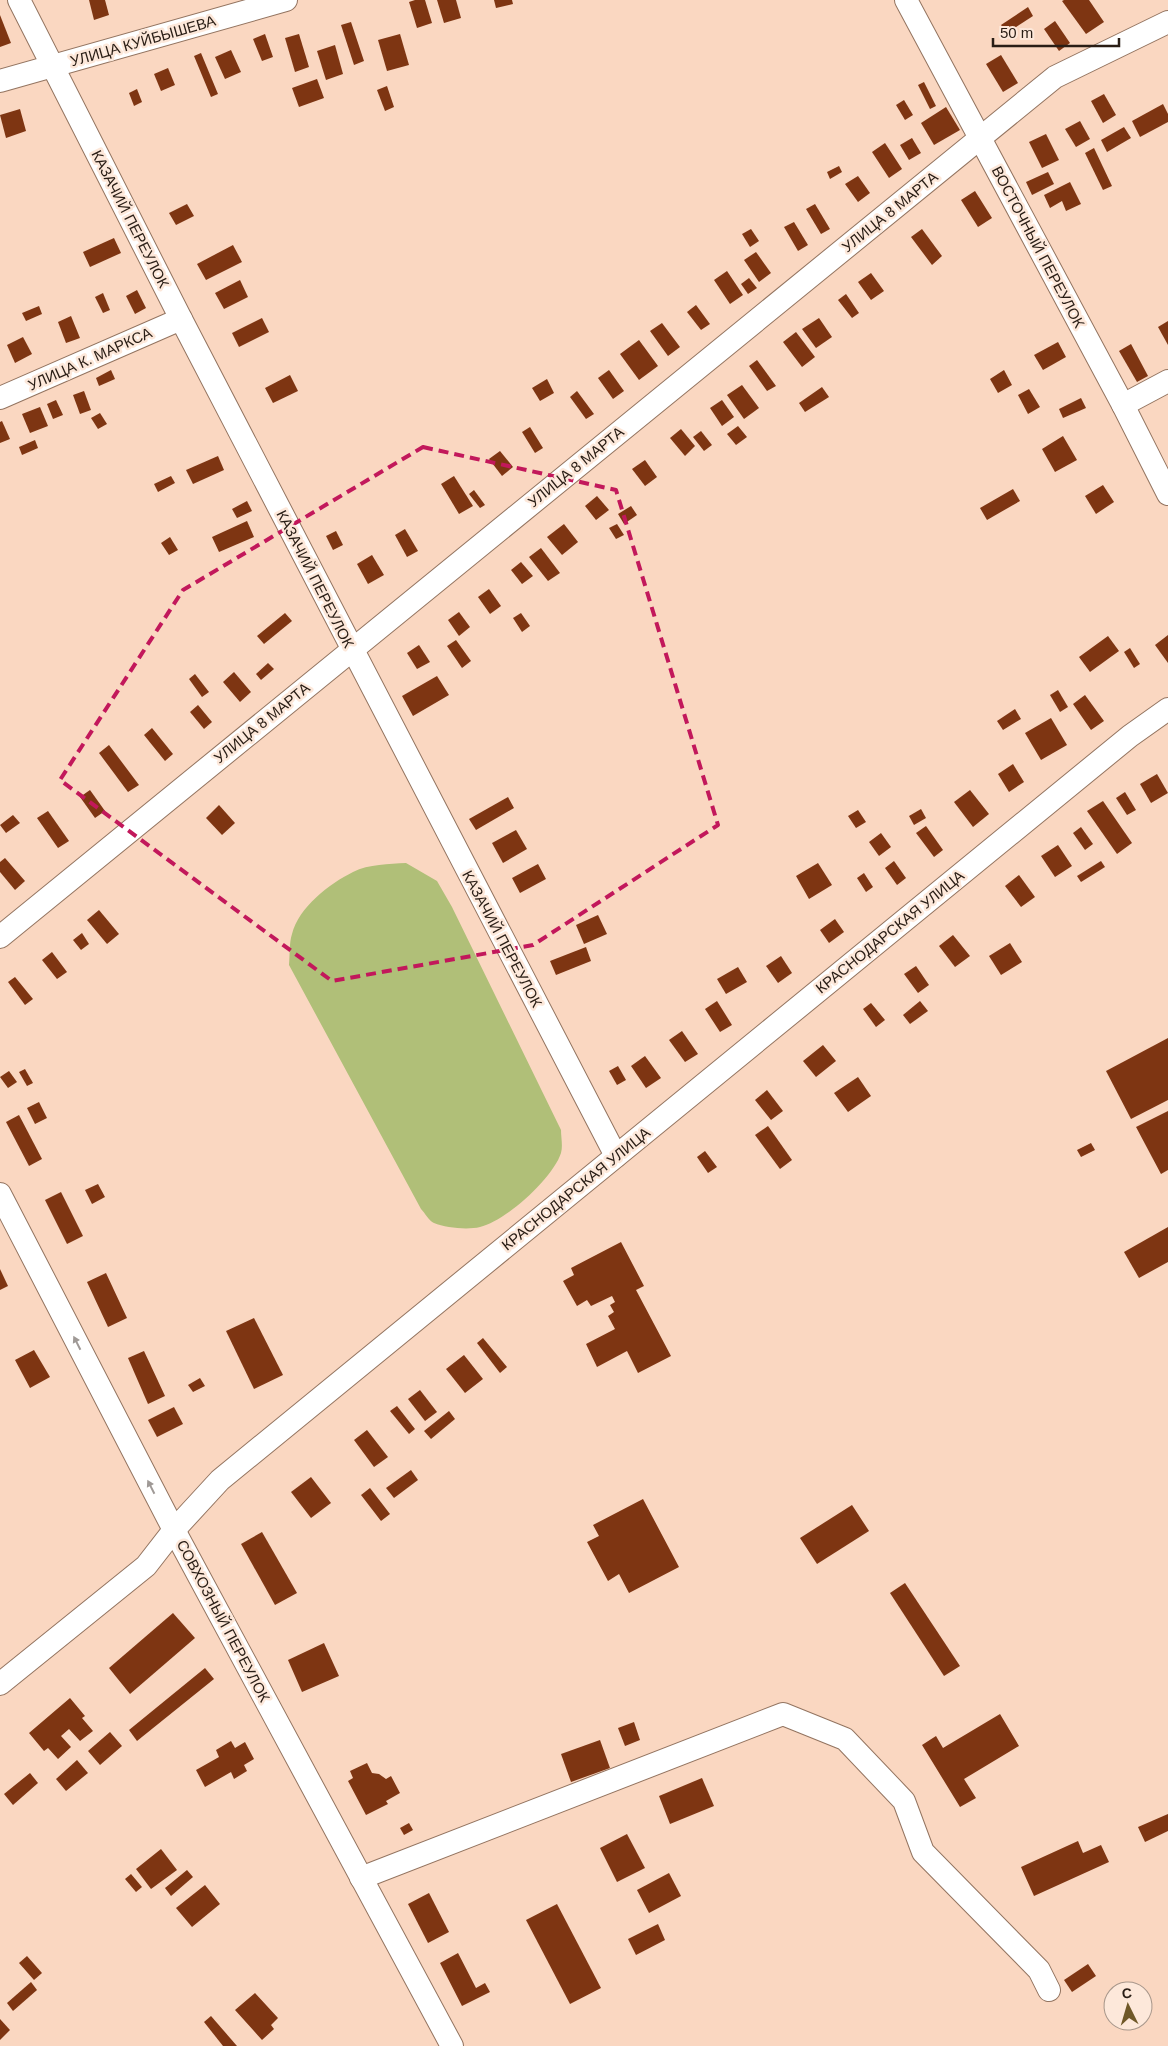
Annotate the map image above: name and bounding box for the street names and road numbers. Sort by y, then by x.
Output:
street label: УЛИЦА КУЙБЫШЕВА [68,12,218,69]
street label: КАЗАЧИЙ ПЕРЕУЛОК [88,147,173,291]
street label: ВОСТОЧНЫЙ ПЕРЕУЛОК [989,163,1088,331]
street label: УЛИЦА 8 МАРТА [839,168,941,255]
street label: УЛИЦА К. МАРКСА [25,324,154,393]
street label: УЛИЦА 8 МАРТА [525,423,627,510]
street label: КАЗАЧИЙ ПЕРЕУЛОК [273,507,358,651]
street label: УЛИЦА 8 МАРТА [211,679,313,766]
street label: КРАСНОДАРСКАЯ УЛИЦА [812,867,967,997]
street label: КАЗАЧИЙ ПЕРЕУЛОК [459,868,546,1010]
street label: КРАСНОДАРСКАЯ УЛИЦА [498,1124,653,1254]
street label: СОВХОЗНЫЙ ПЕРЕУЛОК [173,1537,274,1705]

